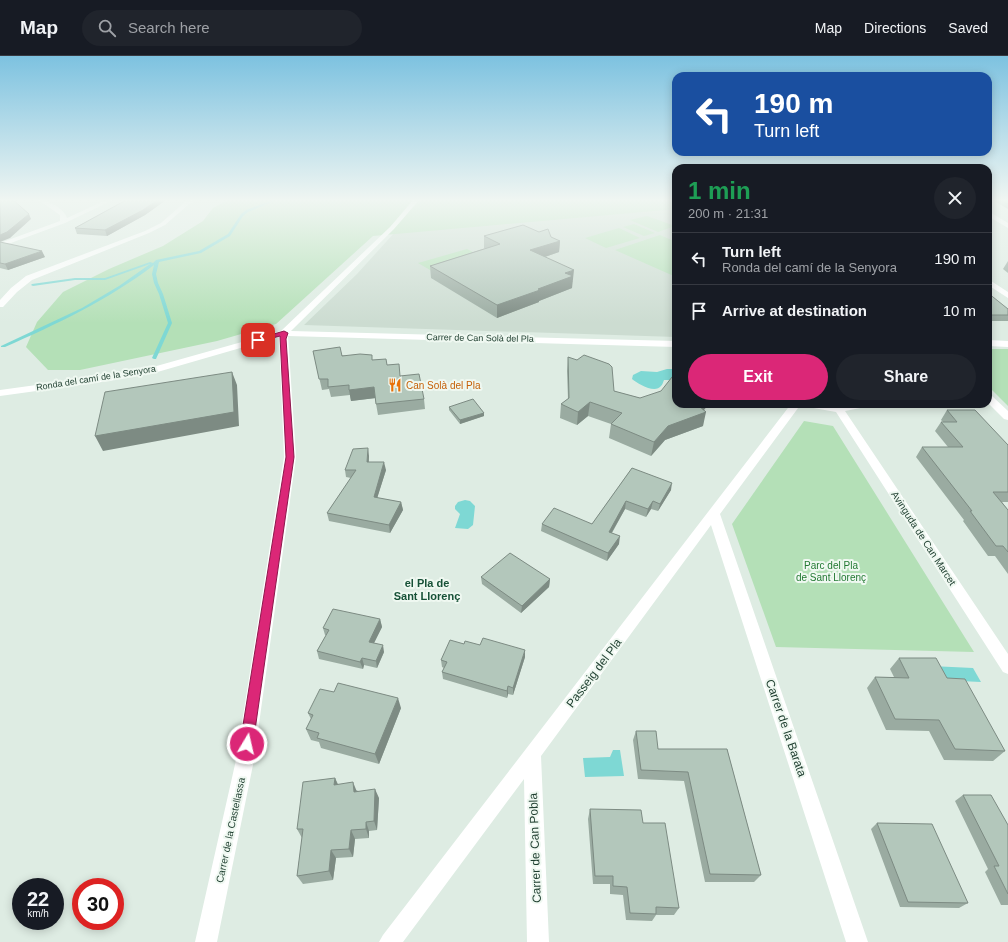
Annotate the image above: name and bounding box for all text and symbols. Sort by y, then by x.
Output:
search box [82,10,362,46]
text: Map [20,17,58,38]
icon: search [96,17,118,39]
text: Search here [128,19,210,36]
text: Map [815,20,842,36]
text: Directions [864,20,926,36]
text: Saved [948,20,988,36]
icon: left [688,88,740,140]
text: 190 m [754,88,833,119]
text: Turn left [754,121,819,141]
text: 1 min [688,177,751,204]
button: close [934,177,976,219]
text: 200 m · 21:31 [688,206,768,221]
text: Turn left [722,243,781,260]
icon: left [688,248,710,270]
text: 190 m [934,250,976,267]
text: Ronda del camí de la Senyora [722,260,897,275]
icon: arrive [688,300,710,322]
text: Arrive at destination [722,302,867,319]
text: 10 m [943,302,976,319]
pin [241,323,275,357]
icon: arrive [247,329,269,351]
street label: Carrer de Can Solà del Pla [426,332,534,344]
button: Exit [688,354,828,400]
button: Share [836,354,976,400]
street label: Ronda del camí de la Senyora [35,364,157,392]
restaurant icon: Can Solà del Pla [387,377,403,393]
place label: Can Solà del Pla [406,380,481,391]
street label: Avinguda de Can Marcet [889,489,958,588]
park label: Parc del Pla de Sant Llorenç [796,560,866,583]
district label: el Pla de Sant Llorenç [394,577,460,602]
street label: Passeig del Pla [564,635,625,710]
street label: Carrer de la Barata [763,677,809,779]
position arrow [226,723,268,765]
street label: Carrer de la Castellassa [214,776,247,884]
street label: Carrer de Can Pobla [526,792,544,903]
speed limit sign: 30 [72,878,124,930]
text: 22 [27,888,49,910]
text: km/h [27,908,49,919]

